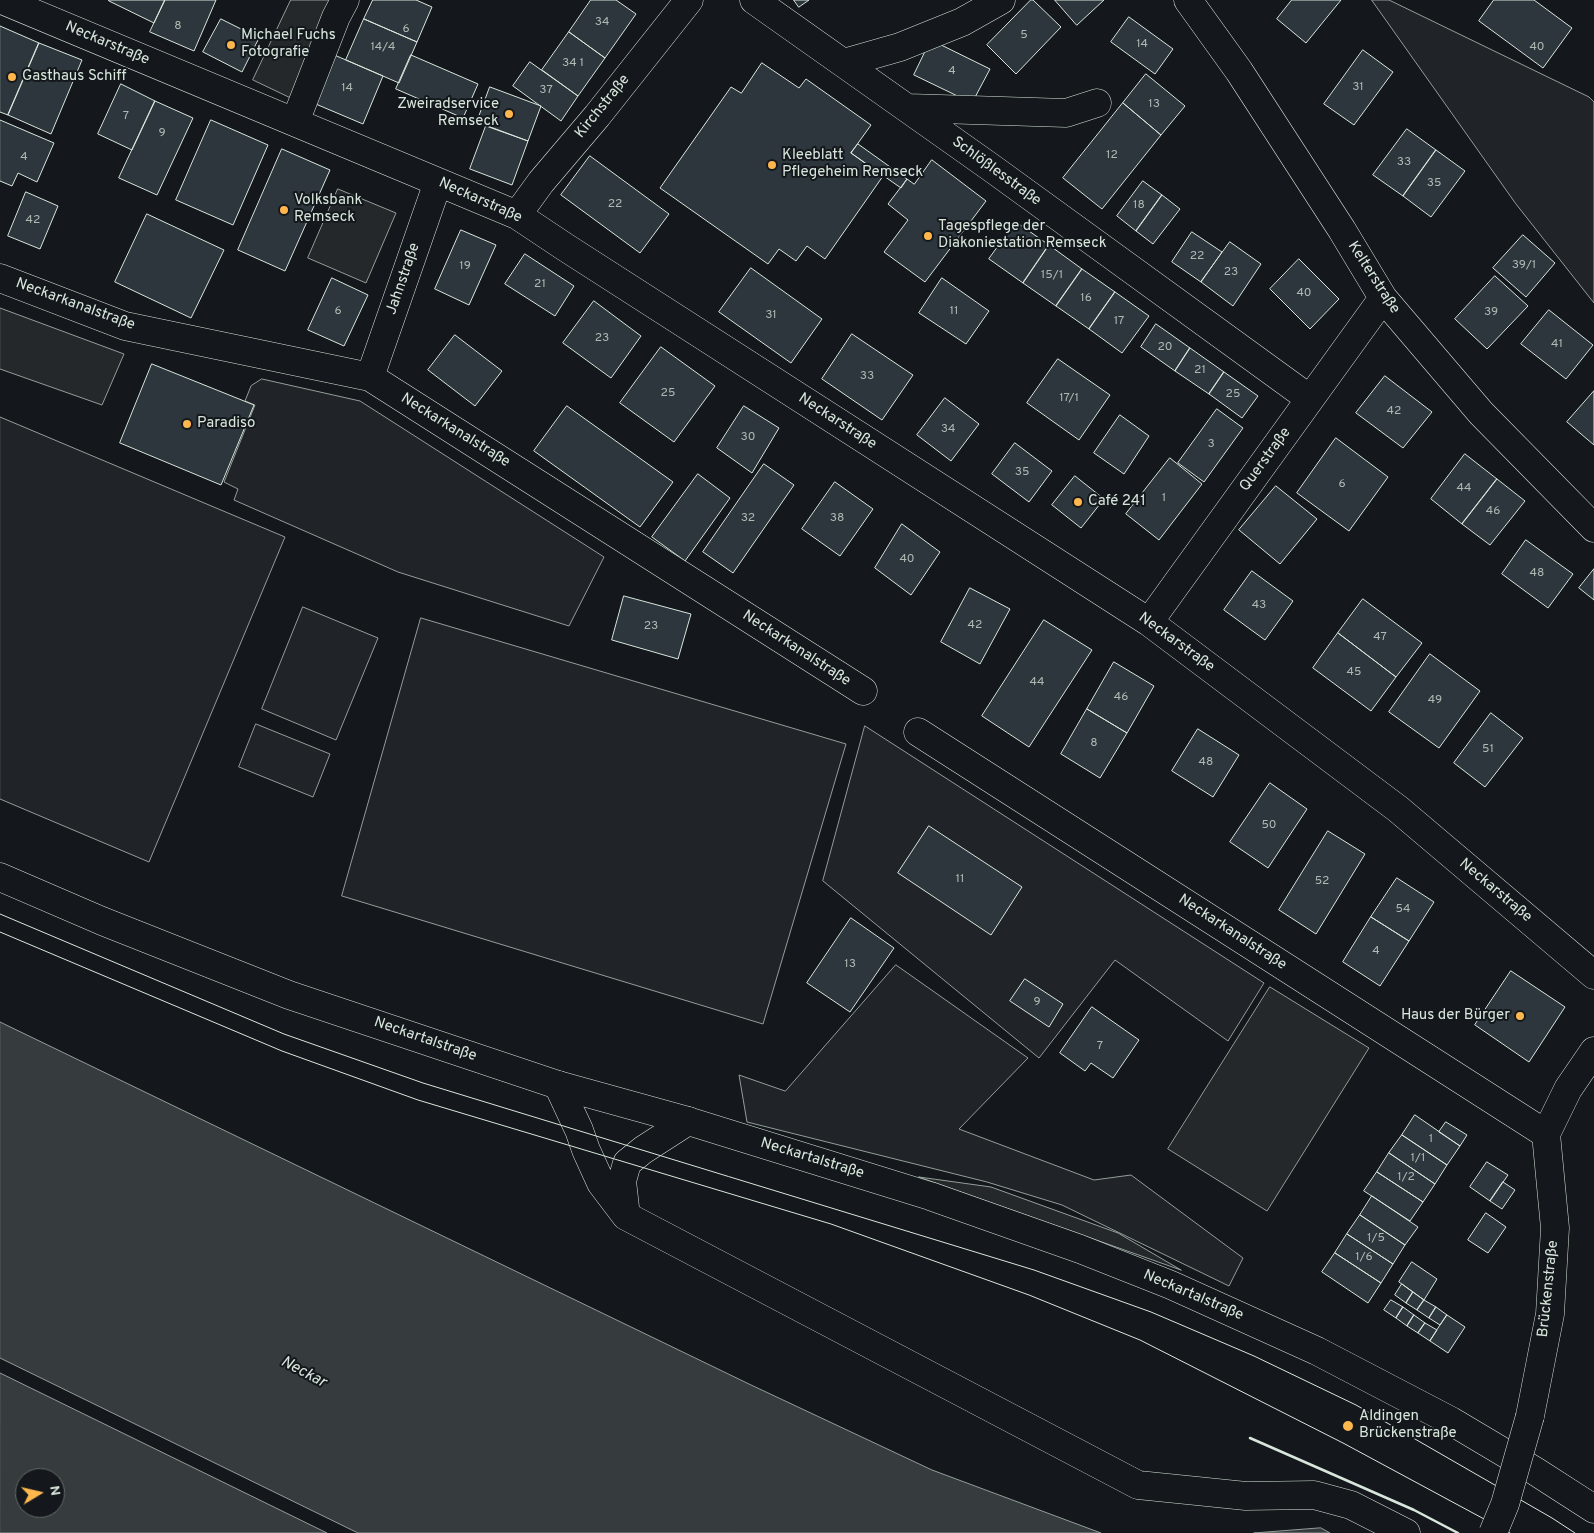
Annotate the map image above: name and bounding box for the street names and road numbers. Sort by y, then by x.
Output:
street label: Neckarstraße [62,18,152,70]
street label: Kirchstraße [572,71,634,143]
street label: Schlößlesstraße [948,134,1044,210]
street label: Neckarstraße [435,175,525,227]
street label: Kelterstraße [1343,238,1403,318]
street label: Jahnstraße [383,241,425,317]
street label: Neckarkanalstraße [13,275,137,335]
street label: Neckarkanalstraße [397,390,513,472]
street label: Neckarstraße [795,390,879,454]
street label: Querstraße [1237,424,1295,496]
street label: Neckarkanalstraße [738,607,854,691]
street label: Neckarstraße [1134,609,1218,677]
street label: Neckarstraße [1455,855,1535,927]
street label: Neckarkanalstraße [1174,891,1290,975]
street label: Neckartalstraße [371,1014,479,1066]
street label: Neckartalstraße [758,1135,866,1183]
street label: Brückenstraße [1535,1240,1563,1338]
street label: Neckartalstraße [1140,1267,1246,1325]

